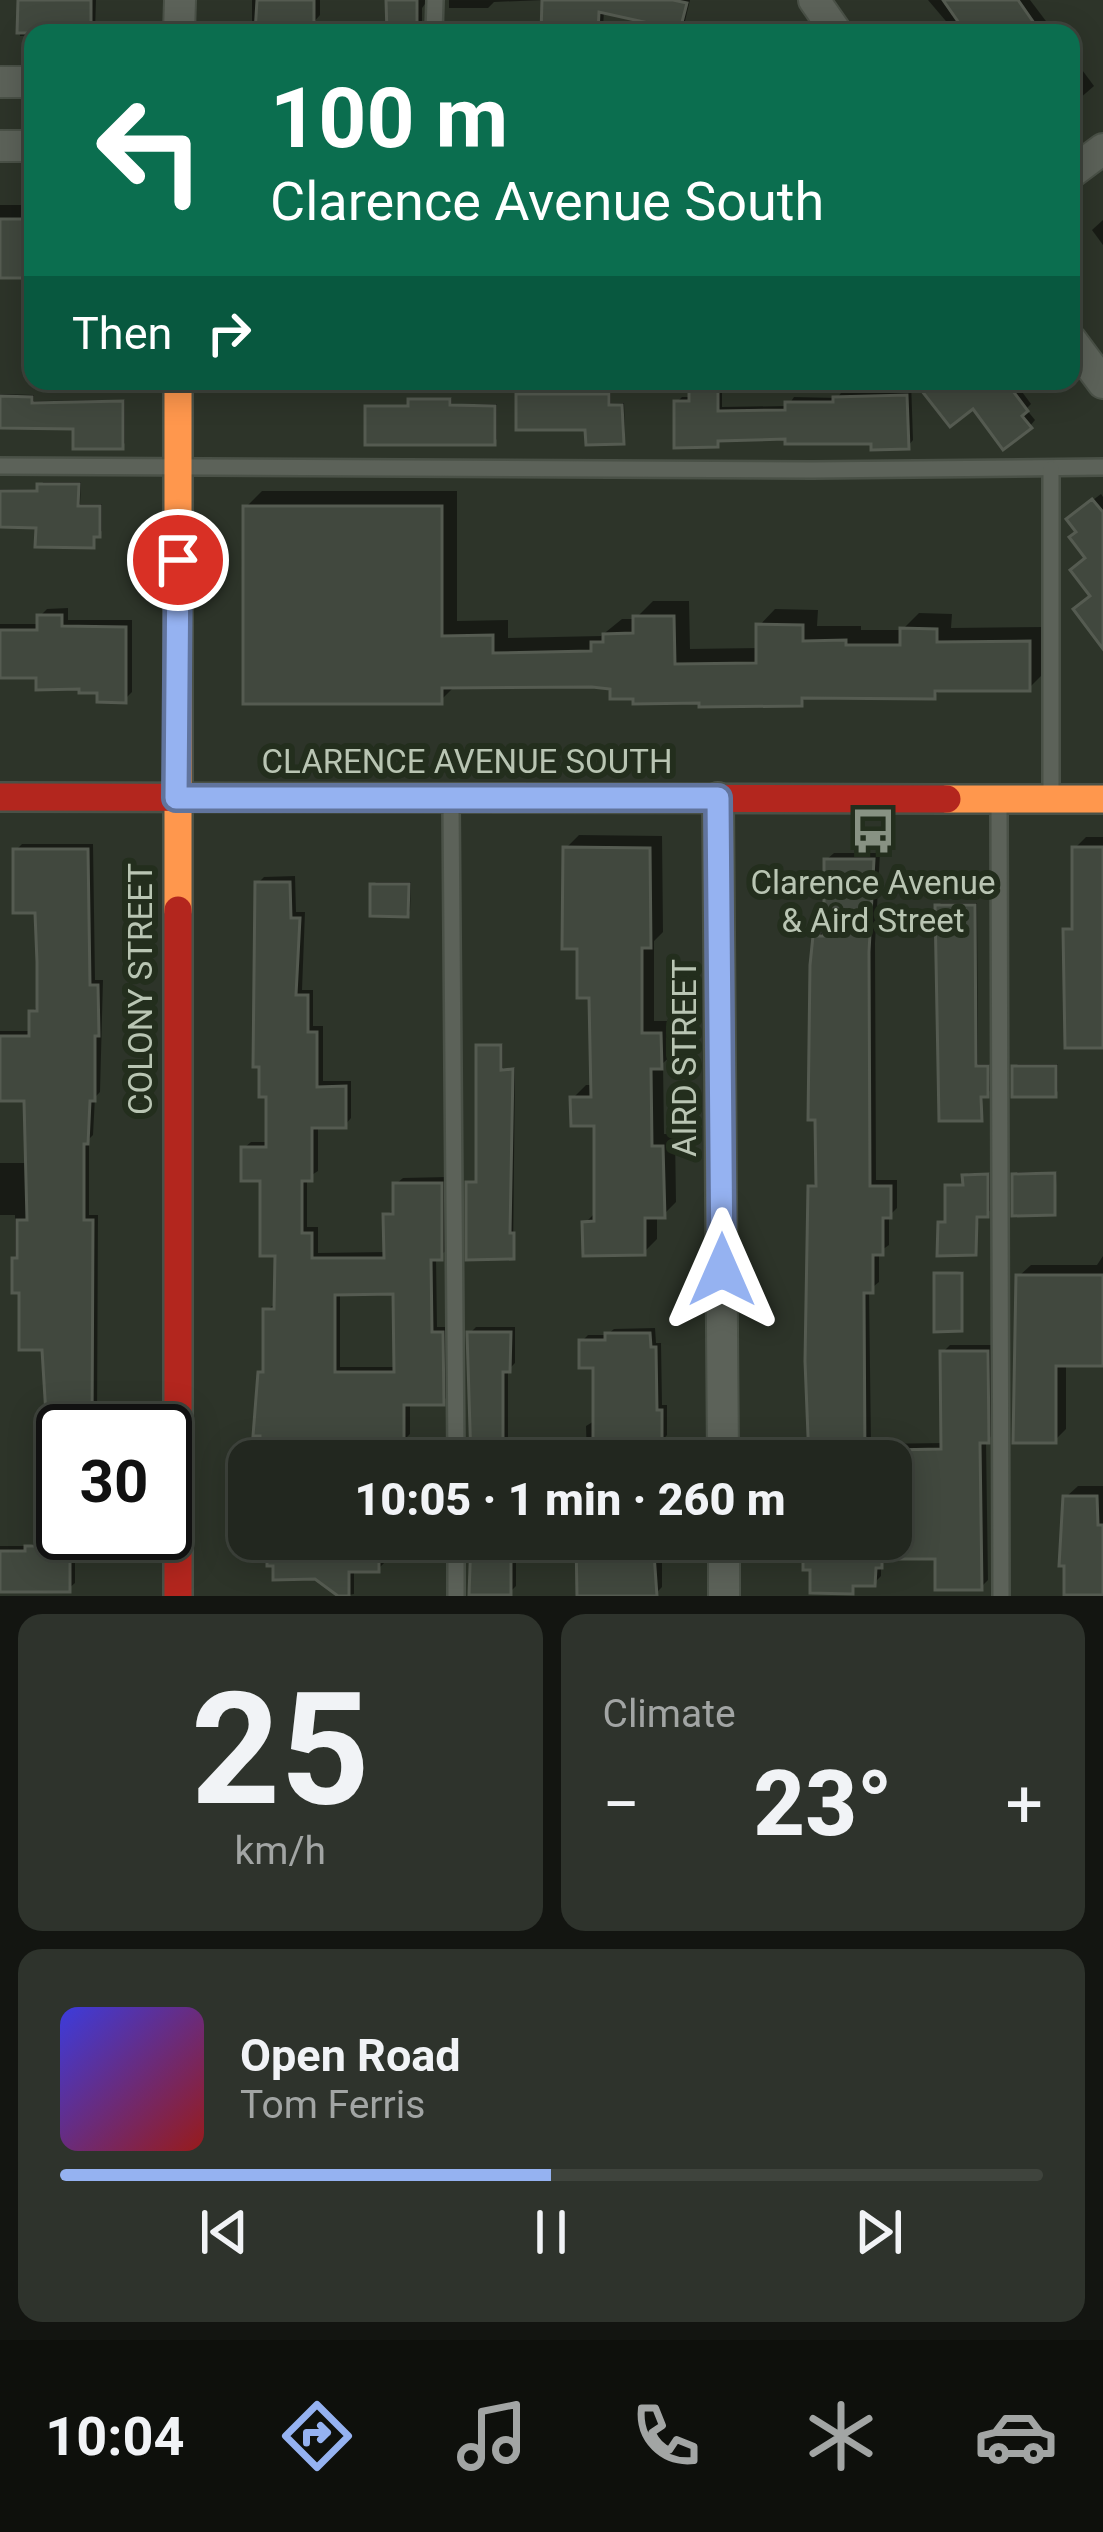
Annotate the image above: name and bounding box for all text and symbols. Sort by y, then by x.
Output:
text: 100 m [270,69,508,168]
icon: left [72,72,228,228]
text: Clarence Avenue South [270,170,824,233]
icon: right [196,300,262,366]
text: Then [72,307,172,360]
pin [127,509,229,611]
icon: arrive [145,527,211,593]
street label: CLARENCE AVENUE SOUTH [262,742,672,781]
bus stop icon: Clarence Avenue & Aird Street [848,806,898,856]
street label: COLONY STREET [121,863,160,1115]
place label: Clarence Avenue & Aird Street [751,863,995,940]
street label: AIRD STREET [665,959,704,1157]
position arrow [659,1207,785,1333]
speed limit sign: 30 [36,1404,192,1560]
text: 10:05 · 1 min · 260 m [354,1473,786,1526]
text: 25 [191,1658,370,1841]
text: Climate [603,1691,736,1737]
text: 23° [753,1752,893,1857]
text: − [603,1766,640,1843]
text: + [1006,1766,1043,1843]
text: km/h [234,1828,326,1874]
text: Open Road [240,2029,461,2082]
text: Tom Ferris [240,2082,425,2128]
icon: previous [191,2199,257,2265]
icon: pause [518,2199,584,2265]
icon: next [846,2199,912,2265]
icon: directions [275,2394,359,2478]
icon: music [450,2394,534,2478]
icon: phone [624,2394,708,2478]
icon: climate [799,2394,883,2478]
icon: car [974,2394,1058,2478]
text: 10:04 [45,2405,184,2468]

